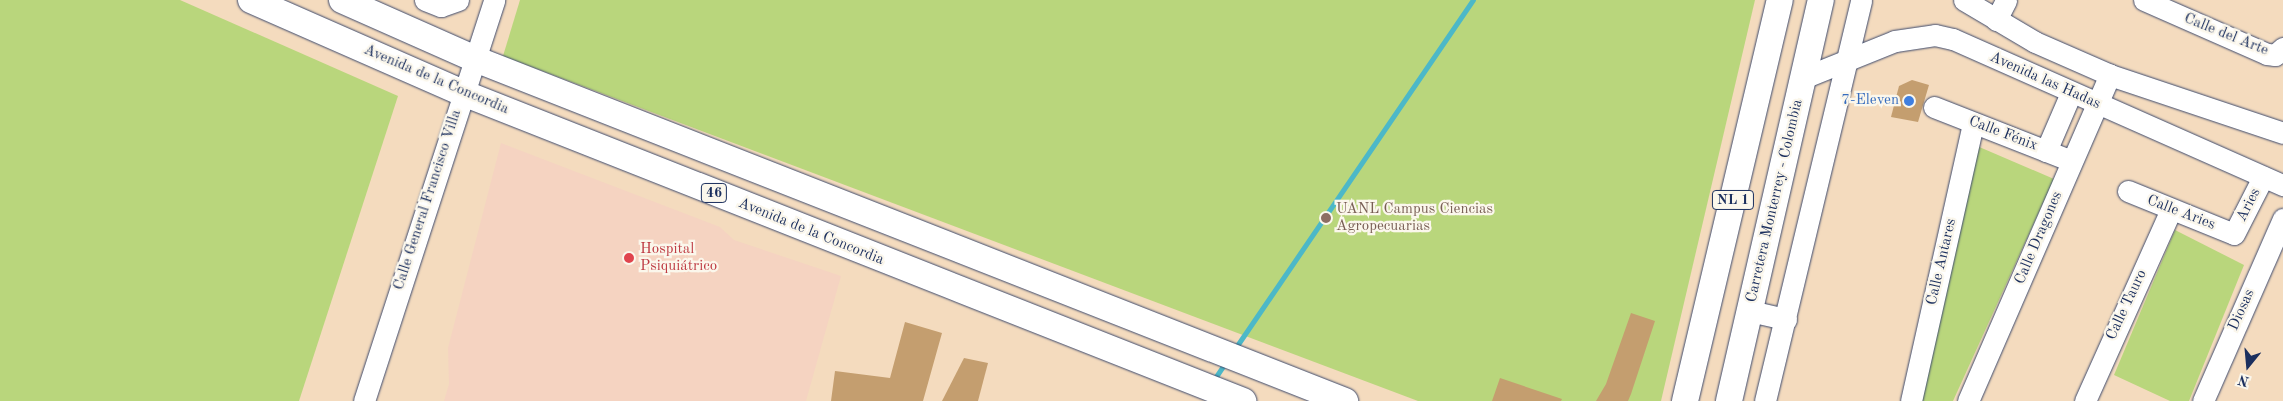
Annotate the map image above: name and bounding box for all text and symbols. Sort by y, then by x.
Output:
street label: Calle del Arte [2181,10,2271,60]
street label: Avenida de la Concordia [361,41,511,119]
street label: Avenida las Hadas [1987,49,2103,113]
place label: 7-Eleven [1841,92,1899,110]
marker: 7-Eleven [1903,95,1915,107]
street label: Carretera Monterrey - Colombia [1743,98,1807,304]
street label: Calle General Francisco Villa [390,107,466,293]
street label: Calle Fénix [1966,113,2040,155]
road number: 46 [700,182,728,204]
street label: Aries [2233,185,2265,225]
road number: NL 1 [1712,188,1754,212]
street label: Calle Dragones [2011,189,2067,287]
street label: Calle Aries [2144,192,2218,234]
street label: Avenida de la Concordia [735,194,887,270]
place label: UANL Campus Ciencias Agropecuarias [1336,200,1493,235]
marker: UANL Campus Ciencias Agropecuarias [1320,212,1332,224]
street label: Calle Antares [1923,217,1961,307]
place label: Hospital Psiquiátrico [640,240,717,275]
marker: Hospital Psiquiátrico [622,251,636,265]
street label: Calle Tauro [2103,267,2151,343]
street label: Diosas [2225,286,2259,334]
north arrow [2223,341,2273,391]
text: N [2236,372,2251,389]

